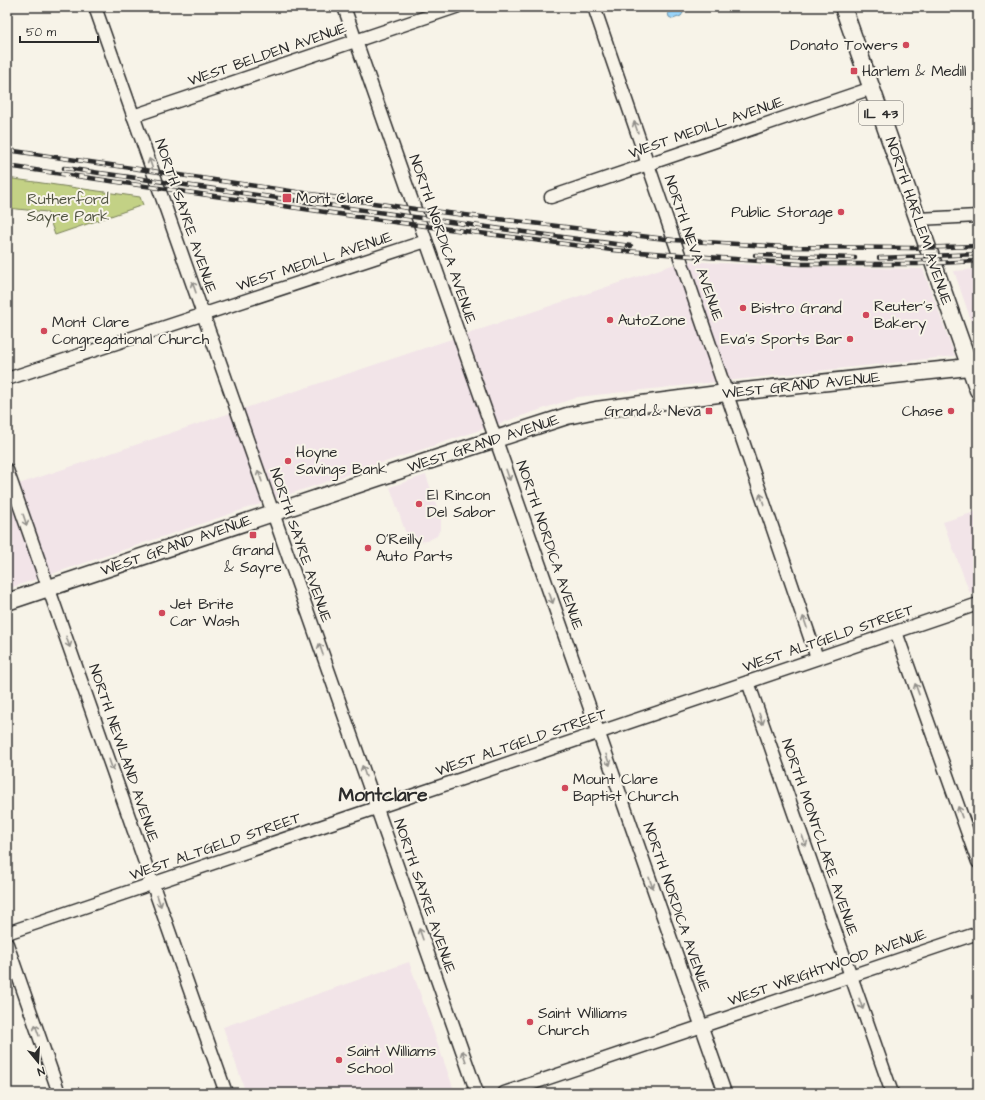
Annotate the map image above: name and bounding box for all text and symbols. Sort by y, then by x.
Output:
street label: WEST BELDEN AVENUE [185,17,349,92]
scale bar [20,18,98,44]
text: 50 m [26,24,57,41]
place label: Donato Towers [790,35,898,56]
marker: Donato Towers [901,40,911,50]
place label: Harlem & Medill [862,61,966,82]
marker: Harlem & Medill [849,66,859,76]
street label: WEST MEDILL AVENUE [626,91,787,164]
road number: IL 43 [859,101,903,125]
one-way arrow [631,121,639,133]
street label: NORTH HARLEM AVENUE [880,134,957,308]
street label: NORTH SAYRE AVENUE [149,136,222,296]
street label: NORTH NORDICA AVENUE [404,152,481,327]
one-way arrow [146,159,154,171]
street label: NORTH NEVA AVENUE [659,173,728,324]
place label: Mont Clare [296,188,373,209]
park label: Rutherford Sayre Park [27,189,109,228]
marker: Mont Clare [281,192,293,204]
place label: Public Storage [731,202,833,224]
marker: Public Storage [836,207,846,217]
street label: WEST MEDILL AVENUE [234,226,395,297]
one-way arrow [189,282,197,294]
place label: Reuter’s Bakery [874,296,933,335]
place label: Bistro Grand [751,298,842,319]
marker: Bistro Grand [738,303,748,313]
place label: AutoZone [618,310,686,331]
marker: Reuter’s Bakery [861,310,871,320]
place label: Mont Clare Congregational Church [52,312,210,351]
marker: AutoZone [605,315,615,325]
marker: Mont Clare Congregational Church [39,326,49,336]
place label: Eva’s Sports Bar [721,329,842,350]
marker: Eva’s Sports Bar [845,334,855,344]
street label: WEST GRAND AVENUE [721,367,881,404]
place label: Grand & Neva [605,401,701,422]
place label: Chase [902,401,943,422]
marker: Grand & Neva [704,406,714,416]
marker: Chase [946,406,956,416]
street label: WEST GRAND AVENUE [405,409,562,478]
place label: Hoyne Savings Bank [296,442,387,481]
marker: Hoyne Savings Bank [283,456,293,466]
street label: NORTH NORDICA AVENUE [511,458,588,633]
street label: NORTH SAYRE AVENUE [264,465,337,625]
one-way arrow [256,469,263,482]
one-way arrow [505,469,513,481]
place label: El Rincon Del Sabor [427,485,496,523]
one-way arrow [758,492,765,505]
marker: El Rincon Del Sabor [414,499,424,509]
street label: WEST GRAND AVENUE [98,510,255,581]
one-way arrow [21,513,29,525]
place label: O'Reilly Auto Parts [376,529,453,567]
marker: Grand & Sayre [248,530,258,540]
place label: Grand & Sayre [224,540,282,579]
marker: O'Reilly Auto Parts [363,543,373,553]
one-way arrow [548,591,556,603]
place label: Jet Brite Car Wash [170,594,240,632]
street label: WEST ALTGELD STREET [740,599,917,678]
marker: Jet Brite Car Wash [157,608,167,618]
one-way arrow [800,616,808,628]
one-way arrow [64,636,72,648]
one-way arrow [316,643,324,655]
street label: NORTH NEWLAND AVENUE [83,661,164,845]
one-way arrow [912,684,920,696]
street label: WEST ALTGELD STREET [433,703,610,782]
one-way arrow [758,712,766,724]
street label: NORTH MONTCLARE AVENUE [776,736,863,938]
one-way arrow [605,754,612,767]
one-way arrow [107,759,115,771]
one-way arrow [360,765,367,778]
place label: Mount Clare Baptist Church [573,769,679,807]
district label: Montclare [338,782,428,809]
marker: Mount Clare Baptist Church [560,783,570,793]
one-way arrow [956,806,964,818]
street label: WEST ALTGELD STREET [127,807,304,886]
street label: NORTH SAYRE AVENUE [388,816,461,976]
street label: NORTH NORDICA AVENUE [638,820,715,995]
one-way arrow [801,835,809,847]
one-way arrow [648,876,655,889]
one-way arrow [155,894,163,906]
street label: WEST WRIGHTWOOD AVENUE [725,924,929,1011]
one-way arrow [417,927,424,940]
one-way arrow [858,997,865,1010]
place label: Saint Williams Church [538,1003,628,1041]
marker: Saint Williams Church [525,1017,535,1027]
one-way arrow [33,1023,40,1036]
place label: Saint Williams School [347,1041,437,1079]
north arrow [18,1042,58,1082]
one-way arrow [460,1050,467,1063]
marker: Saint Williams School [334,1055,344,1065]
text: N [35,1063,47,1079]

